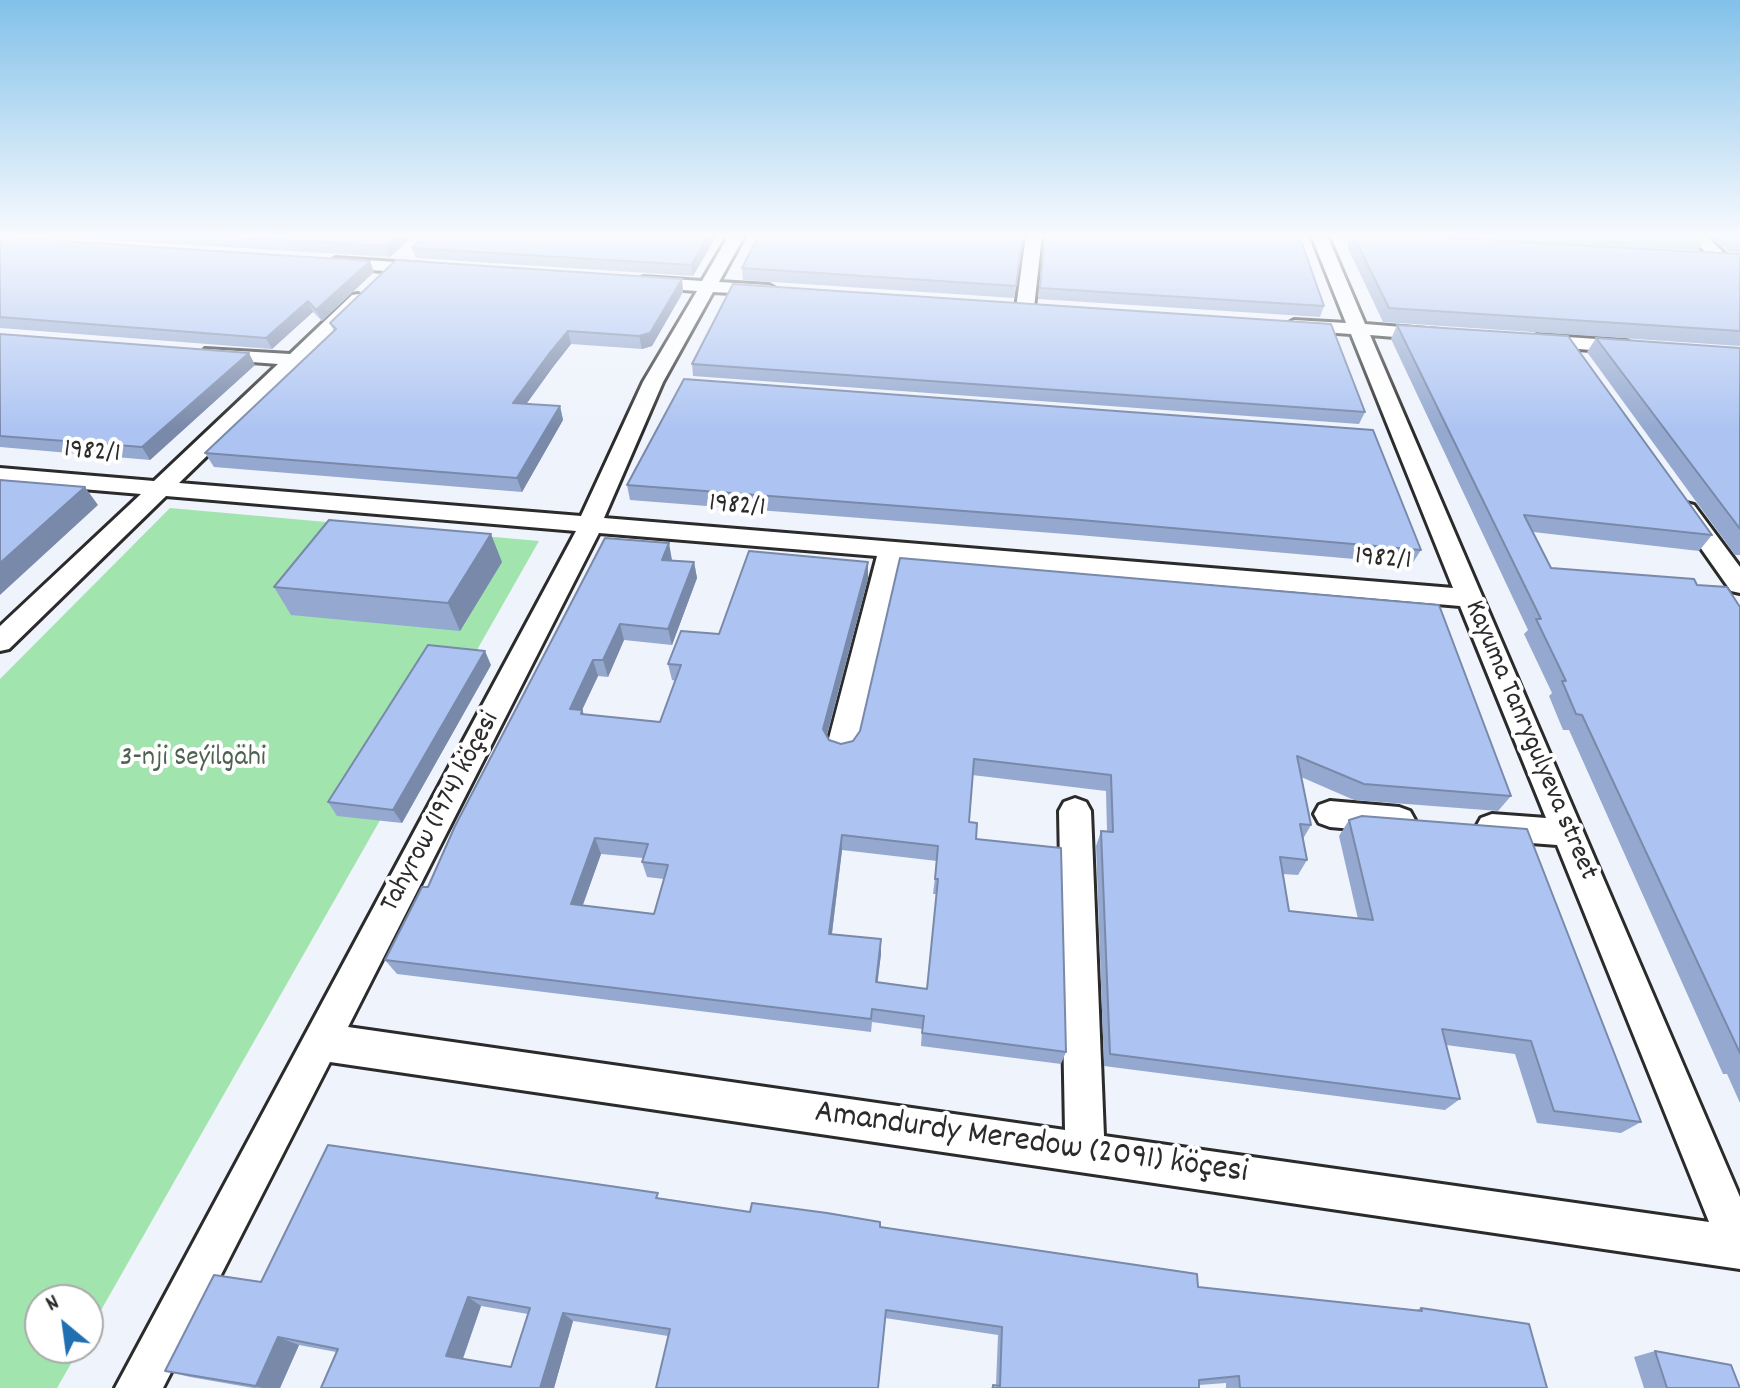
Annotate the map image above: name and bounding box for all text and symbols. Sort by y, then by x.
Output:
street label: 1982/1 [62,435,122,473]
street label: 1982/1 [707,489,767,527]
street label: 1982/1 [1353,542,1413,580]
street label: Kayuma Tanrygulyeva street [1455,596,1603,886]
street label: Tahyrow (1974) köçesi [375,707,509,919]
park label: 3-nji Seýilgähi [120,743,266,777]
street label: Amandurdy Meredow (2091) köçesi [812,1094,1250,1196]
north arrow [24,1284,104,1364]
text: N [41,1288,65,1321]

